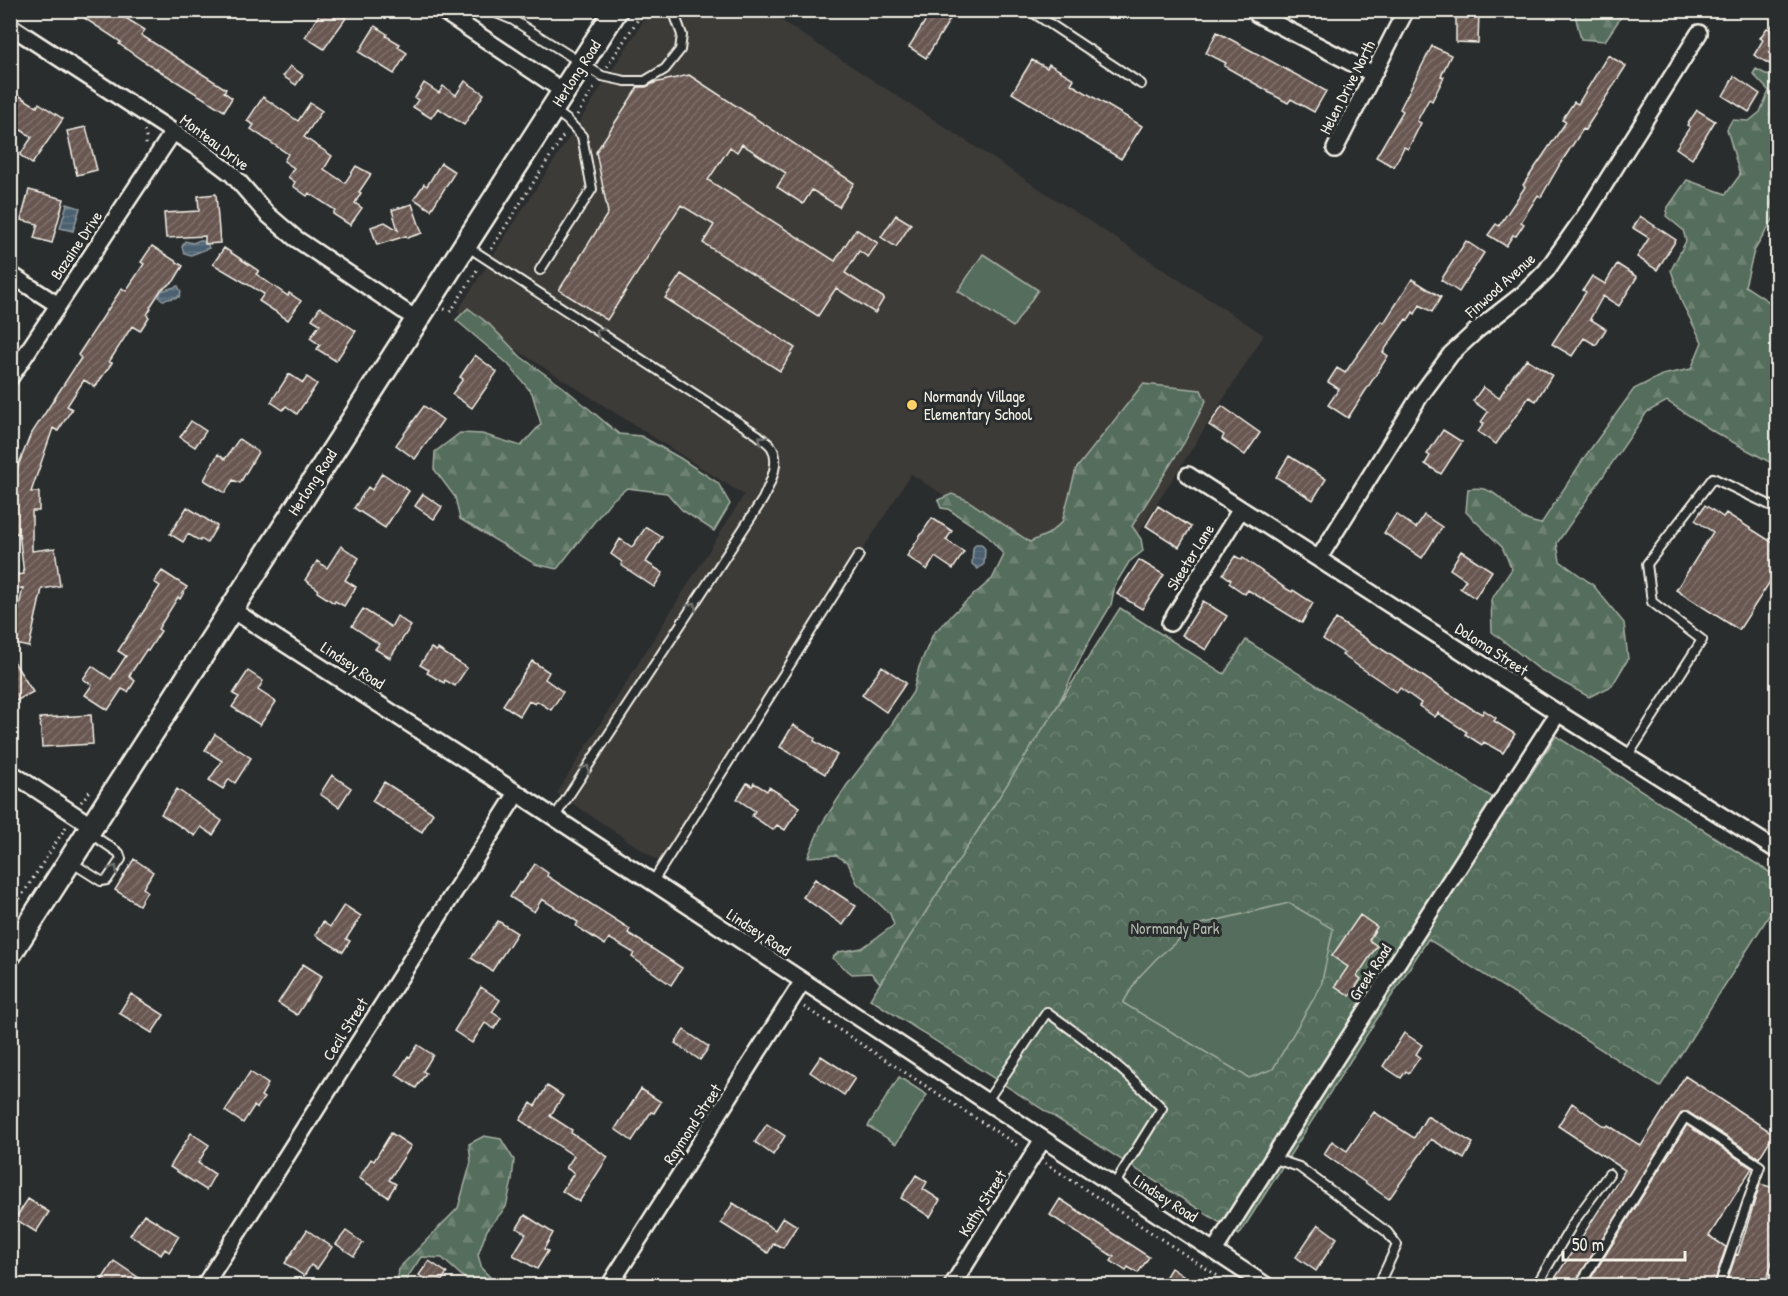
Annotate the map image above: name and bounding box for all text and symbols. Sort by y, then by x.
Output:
street label: Herlong Road [546,36,606,110]
street label: Helen Drive North [1314,36,1380,138]
street label: Monteau Drive [176,109,255,176]
street label: Bazaine Drive [45,206,107,284]
street label: Finwood Avenue [1459,247,1540,323]
one-way arrow [595,327,605,339]
place label: Normandy Village Elementary School [924,385,1033,425]
marker: Normandy Village Elementary School [905,398,919,412]
one-way arrow [758,435,769,446]
street label: Herlong Road [282,445,342,519]
street label: Skeeter Lane [1161,519,1219,594]
one-way arrow [685,601,696,612]
street label: Doloma Street [1451,617,1533,681]
street label: Lindsey Road [317,636,389,694]
one-way arrow [579,765,590,776]
one-way arrow [107,865,118,876]
street label: Lindsey Road [723,903,795,961]
park label: Normandy Park [1131,917,1220,939]
street label: Greek Road [1344,940,1396,1004]
street label: Cecil Street [317,993,373,1065]
street label: Raymond Street [658,1079,727,1169]
street label: Kathy Street [953,1165,1011,1240]
street label: Lindsey Road [1130,1169,1202,1227]
scale bar [1563,1224,1684,1262]
text: 50 m [1572,1232,1604,1257]

